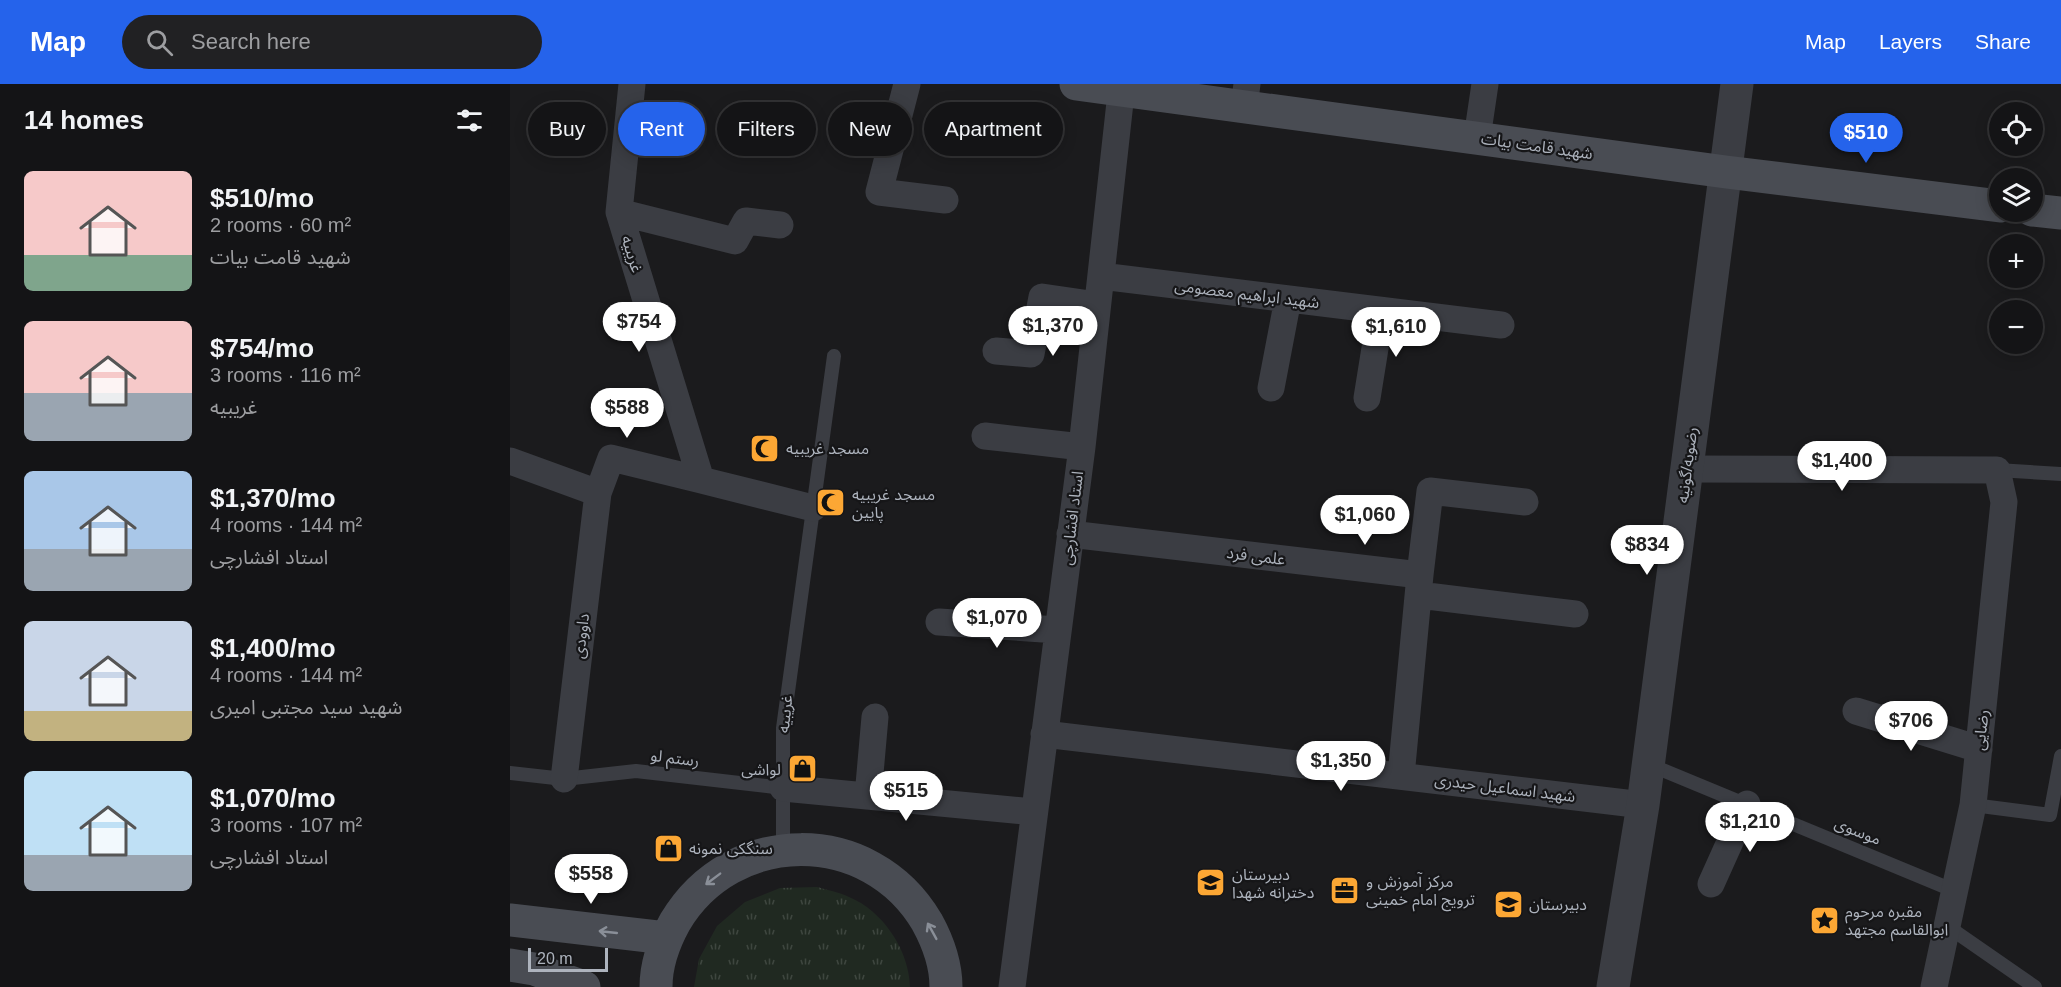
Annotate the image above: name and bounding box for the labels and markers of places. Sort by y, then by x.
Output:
pin: $510 [1830,113,1902,164]
pin: $754 [603,302,675,353]
pin: $1,370 [1004,306,1102,357]
pin: $1,610 [1347,307,1445,358]
pin: $588 [591,388,663,439]
mosque icon: مسجد غریبیه [749,432,781,464]
place label: مسجد غریبیه [786,440,869,458]
pin: $1,400 [1793,441,1891,492]
place label: مسجد غریبیه پایین [852,486,935,523]
mosque icon: مسجد غریبیه پایین [815,487,847,519]
pin: $1,060 [1316,495,1414,546]
pin: $834 [1611,525,1683,576]
pin: $1,070 [948,598,1046,649]
pin: $706 [1875,701,1947,752]
pin: $1,350 [1292,741,1390,792]
shop icon: لواشی [786,753,818,785]
place label: لواشی [741,761,781,779]
pin: $515 [870,771,942,822]
pin: $1,210 [1701,802,1799,853]
shop icon: سنگکی نمونه [652,832,684,864]
place label: سنگکی نمونه [689,840,773,858]
pin: $558 [555,854,627,905]
place label: دبیرستان دخترانه شهدا [1232,866,1314,902]
school or university icon: دبیرستان دخترانه شهدا [1195,867,1227,899]
place label: مرکز آموزش و ترویج امام خمینی [1366,872,1475,912]
office icon: مرکز آموزش و ترویج امام خمینی [1329,874,1361,906]
school or university icon: دبیرستان [1492,888,1524,920]
place label: دبیرستان [1529,896,1587,914]
place label: مقبره مرحوم ابوالقاسم مجتهد [1845,903,1948,942]
place icon: مقبره مرحوم ابوالقاسم مجتهد [1808,904,1840,936]

